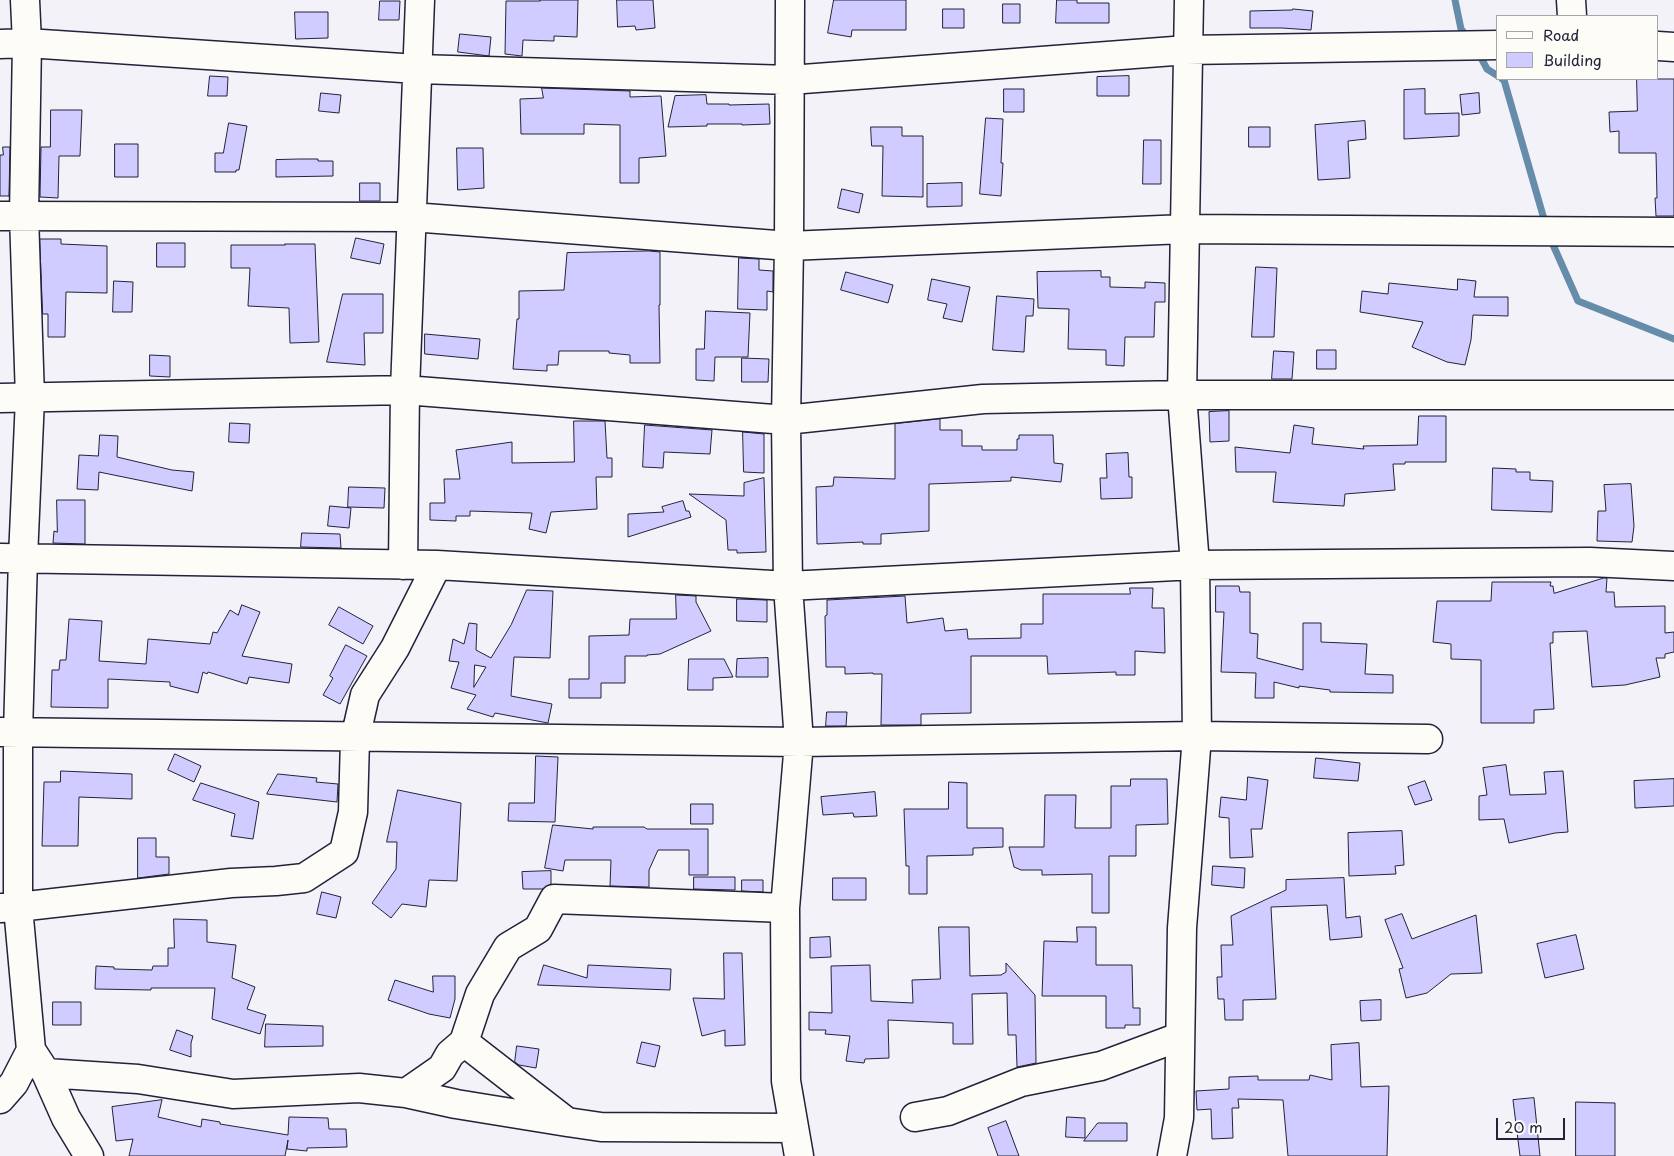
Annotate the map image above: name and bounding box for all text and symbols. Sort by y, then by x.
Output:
legend [1496,15,1659,80]
text: Road [1543,23,1579,46]
text: Building [1543,48,1602,71]
scale bar [1499,1108,1568,1140]
text: 20 m [1504,1115,1543,1138]

